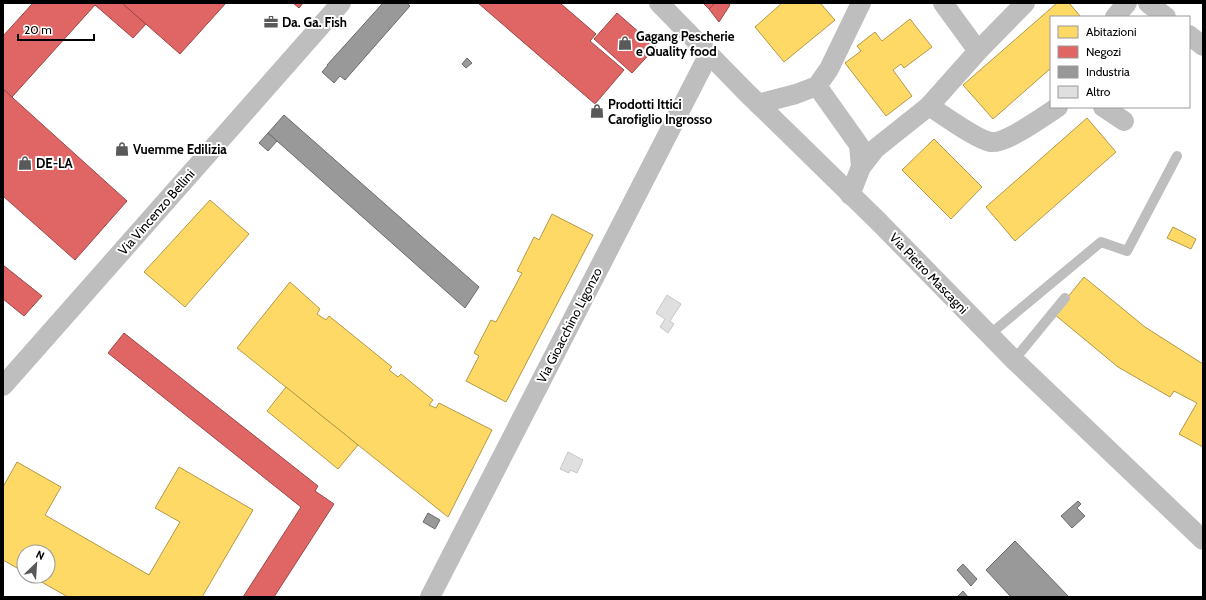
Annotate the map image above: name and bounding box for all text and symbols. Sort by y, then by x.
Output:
office icon: Da. Ga. Fish [263,14,279,30]
place label: Da. Ga. Fish [282,14,347,30]
scale bar [18,16,94,42]
legend [1050,16,1190,108]
text: 20 m [24,22,52,37]
text: Abitazioni [1086,24,1136,39]
place label: Gagang Pescherie e Quality food [636,28,735,59]
shop icon: Gagang Pescherie e Quality food [617,35,633,51]
text: Negozi [1086,44,1121,59]
text: Industria [1086,64,1130,79]
text: Altro [1086,84,1111,99]
place label: Prodotti Ittici Carofiglio Ingrosso [608,96,713,127]
shop icon: Prodotti Ittici Carofiglio Ingrosso [589,103,605,119]
shop icon: Vuemme Edilizia [114,141,130,157]
place label: Vuemme Edilizia [133,141,227,157]
shop icon: DE-LA [17,155,33,171]
place label: DE-LA [36,155,74,171]
street label: Via Vincenzo Bellini [115,166,197,258]
street label: Via Pietro Mascagni [886,229,972,317]
street label: Via Gioacchino Ligonzo [533,265,605,385]
north arrow [16,544,56,584]
text: N [34,547,47,563]

